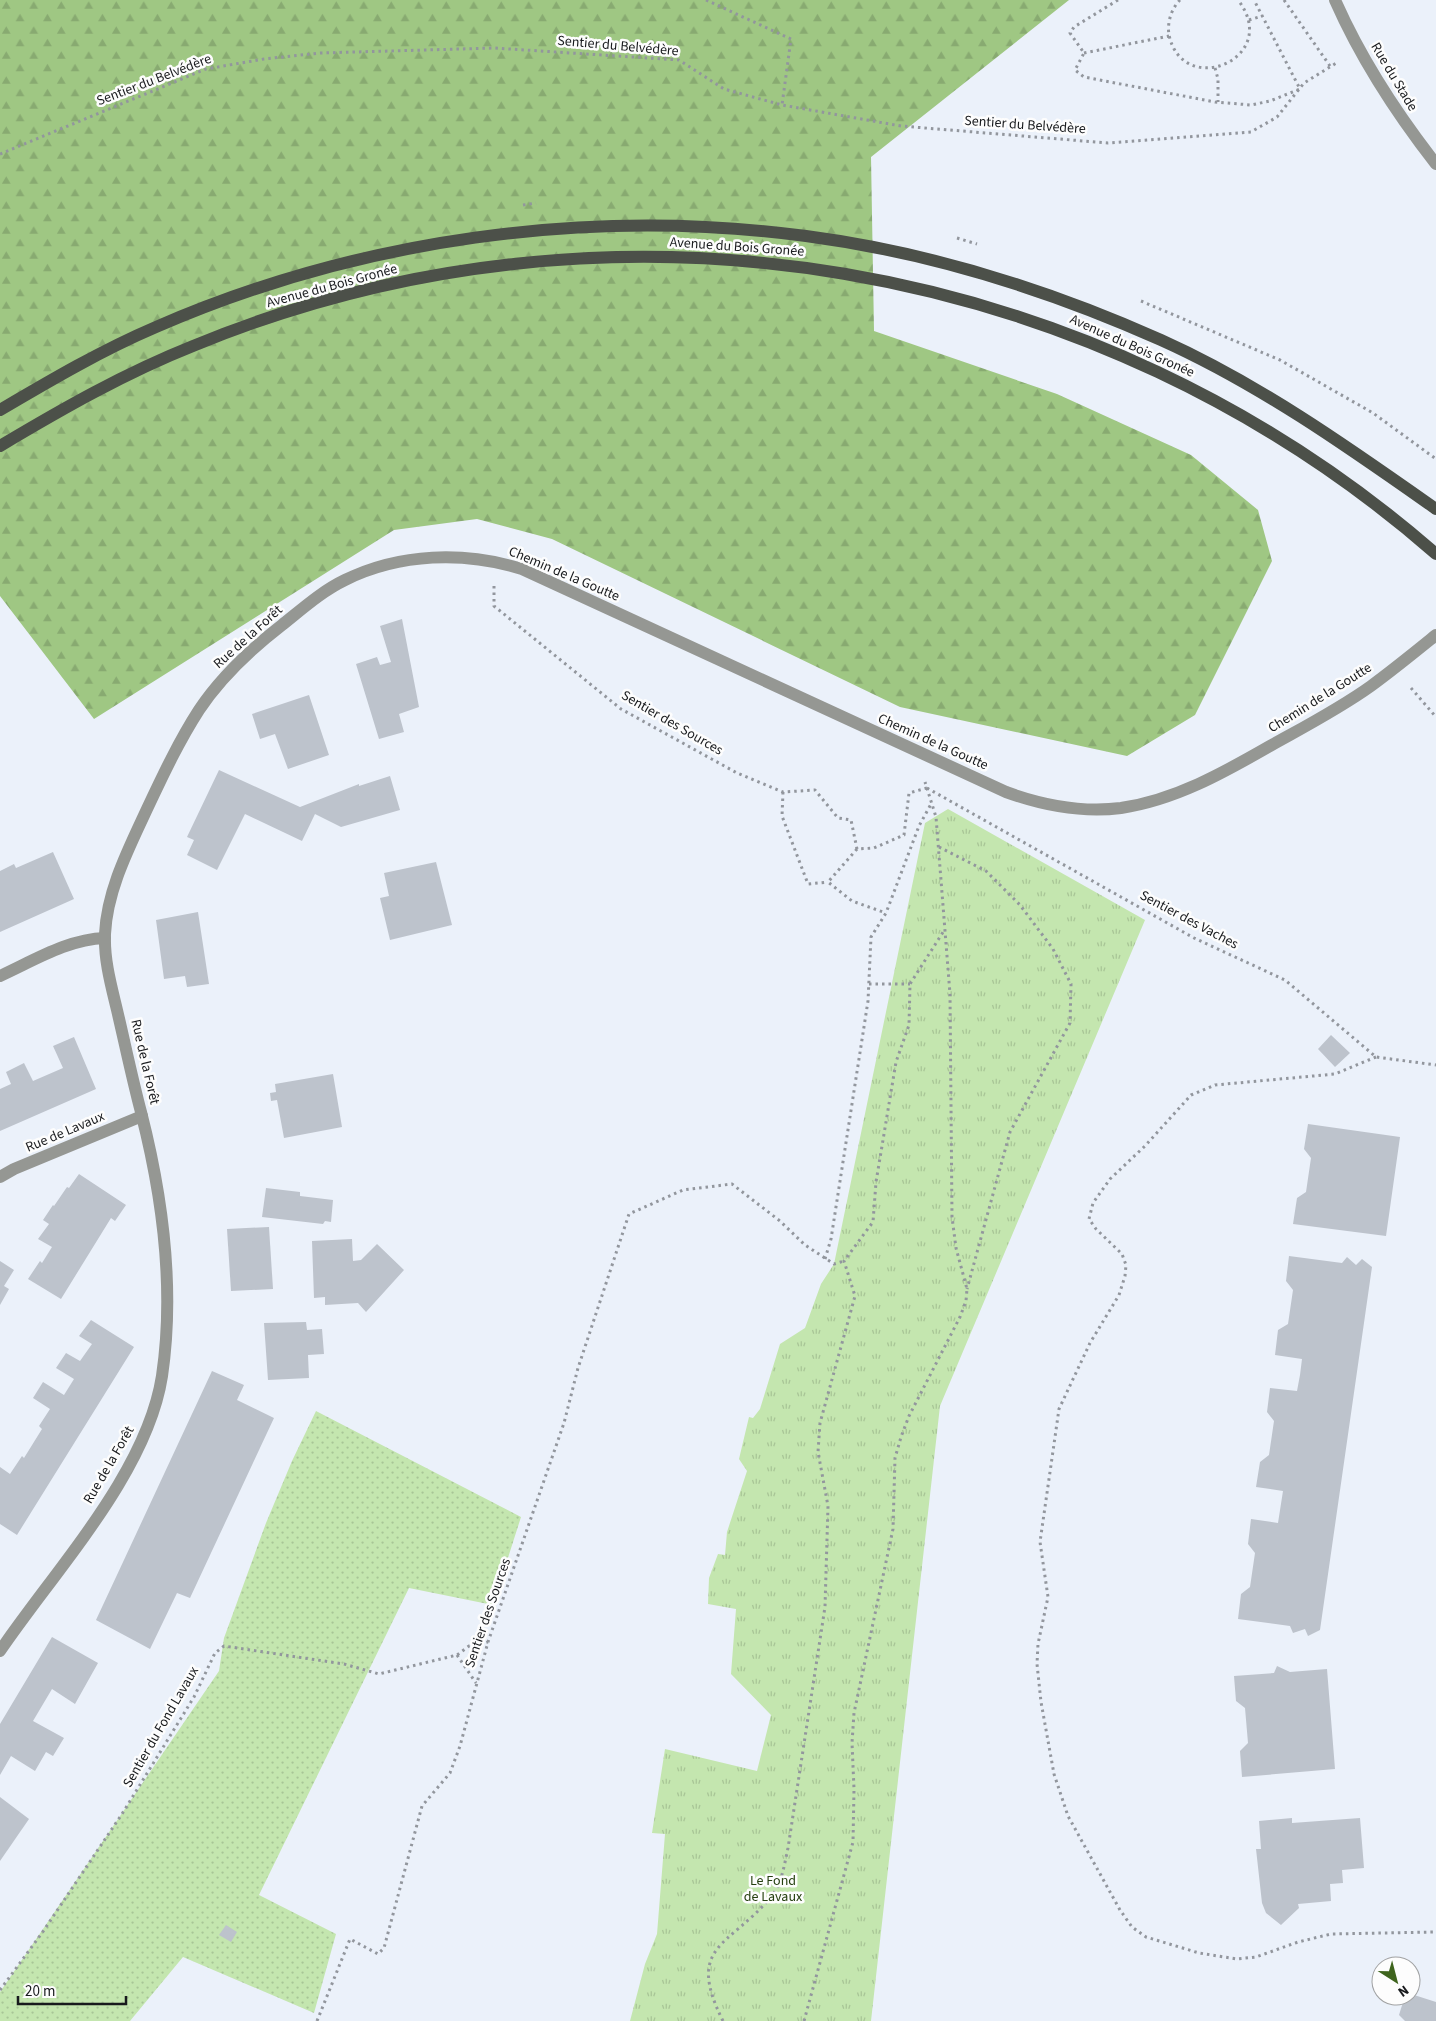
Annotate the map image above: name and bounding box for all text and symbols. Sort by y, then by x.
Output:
street label: Sentier du Belvédère [557,31,679,61]
street label: Rue du Stade [1366,39,1422,115]
street label: Sentier du Belvédère [94,49,214,111]
street label: Sentier du Belvédère [964,111,1086,139]
street label: Avenue du Bois Gronée [669,232,805,262]
street label: Avenue du Bois Gronée [264,259,400,313]
street label: Avenue du Bois Gronée [1066,309,1198,383]
street label: Chemin de la Goutte [505,542,623,606]
street label: Rue de la Forêt [209,600,287,673]
street label: Chemin de la Goutte [1264,658,1376,738]
street label: Sentier des Sources [617,686,727,760]
street label: Chemin de la Goutte [875,709,991,775]
street label: Sentier des Vaches [1136,886,1242,954]
street label: Rue de la Forêt [125,1017,165,1107]
street label: Rue de Lavaux [22,1106,108,1158]
street label: Rue de la Forêt [79,1422,139,1508]
street label: Sentier des Sources [460,1555,516,1670]
street label: Sentier du Fond Lavaux [118,1662,204,1791]
park label: Le Fond de Lavaux [744,1871,803,1907]
north arrow [1371,1956,1421,2006]
scale bar [18,1974,125,2006]
text: N [1393,1980,1413,2002]
text: 20 m [25,1981,55,2002]

